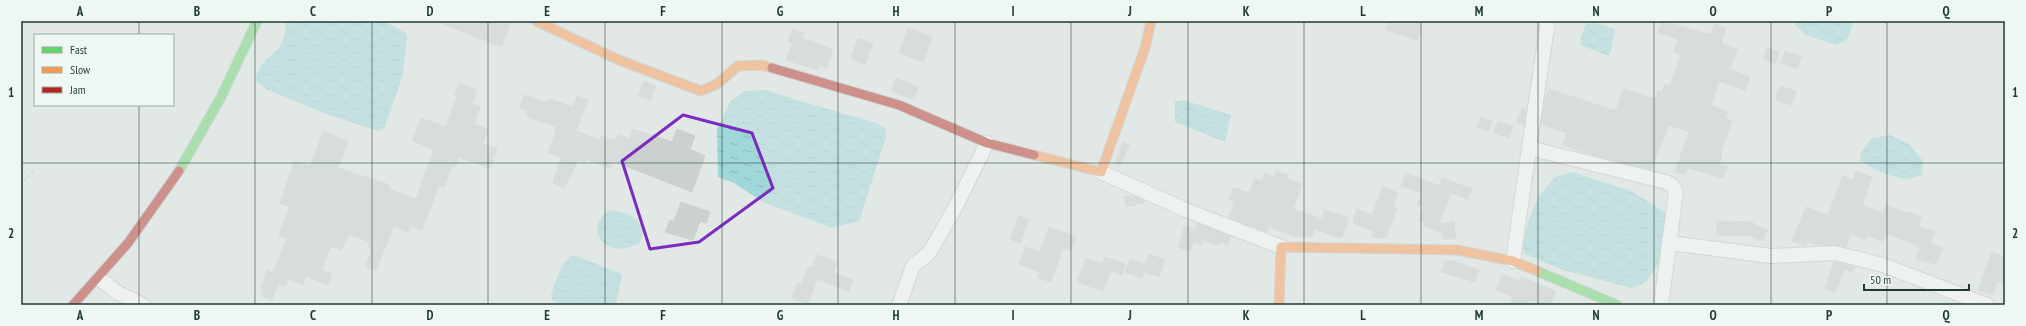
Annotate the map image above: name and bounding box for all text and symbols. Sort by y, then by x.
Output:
text: A [76,3,84,20]
text: B [194,3,200,20]
text: C [310,3,316,20]
text: D [427,3,434,20]
text: E [544,3,550,20]
text: F [660,3,666,20]
text: G [777,3,784,20]
text: H [893,3,900,20]
text: I [1011,3,1015,20]
text: J [1127,3,1132,20]
text: K [1243,3,1250,20]
text: L [1360,3,1366,20]
text: M [1475,3,1484,20]
text: N [1592,3,1600,20]
text: O [1709,3,1717,20]
text: P [1826,3,1832,20]
text: Q [1942,3,1950,20]
legend [34,34,174,106]
text: Fast [70,42,88,57]
text: Slow [70,62,91,77]
text: Jam [69,82,86,97]
text: 1 [8,84,14,101]
text: 1 [2012,84,2018,101]
text: 2 [8,225,14,242]
text: 2 [2012,225,2018,242]
scale bar [1864,266,1969,292]
text: 50 m [1870,272,1891,287]
text: A [76,307,84,324]
text: B [194,307,200,324]
text: C [310,307,316,324]
text: D [427,307,434,324]
text: E [544,307,550,324]
text: F [660,307,666,324]
text: G [777,307,784,324]
text: H [893,307,900,324]
text: I [1011,307,1015,324]
text: J [1127,307,1132,324]
text: K [1243,307,1250,324]
text: L [1360,307,1366,324]
text: M [1475,307,1484,324]
text: N [1592,307,1600,324]
text: O [1709,307,1717,324]
text: P [1826,307,1832,324]
text: Q [1942,307,1950,324]

